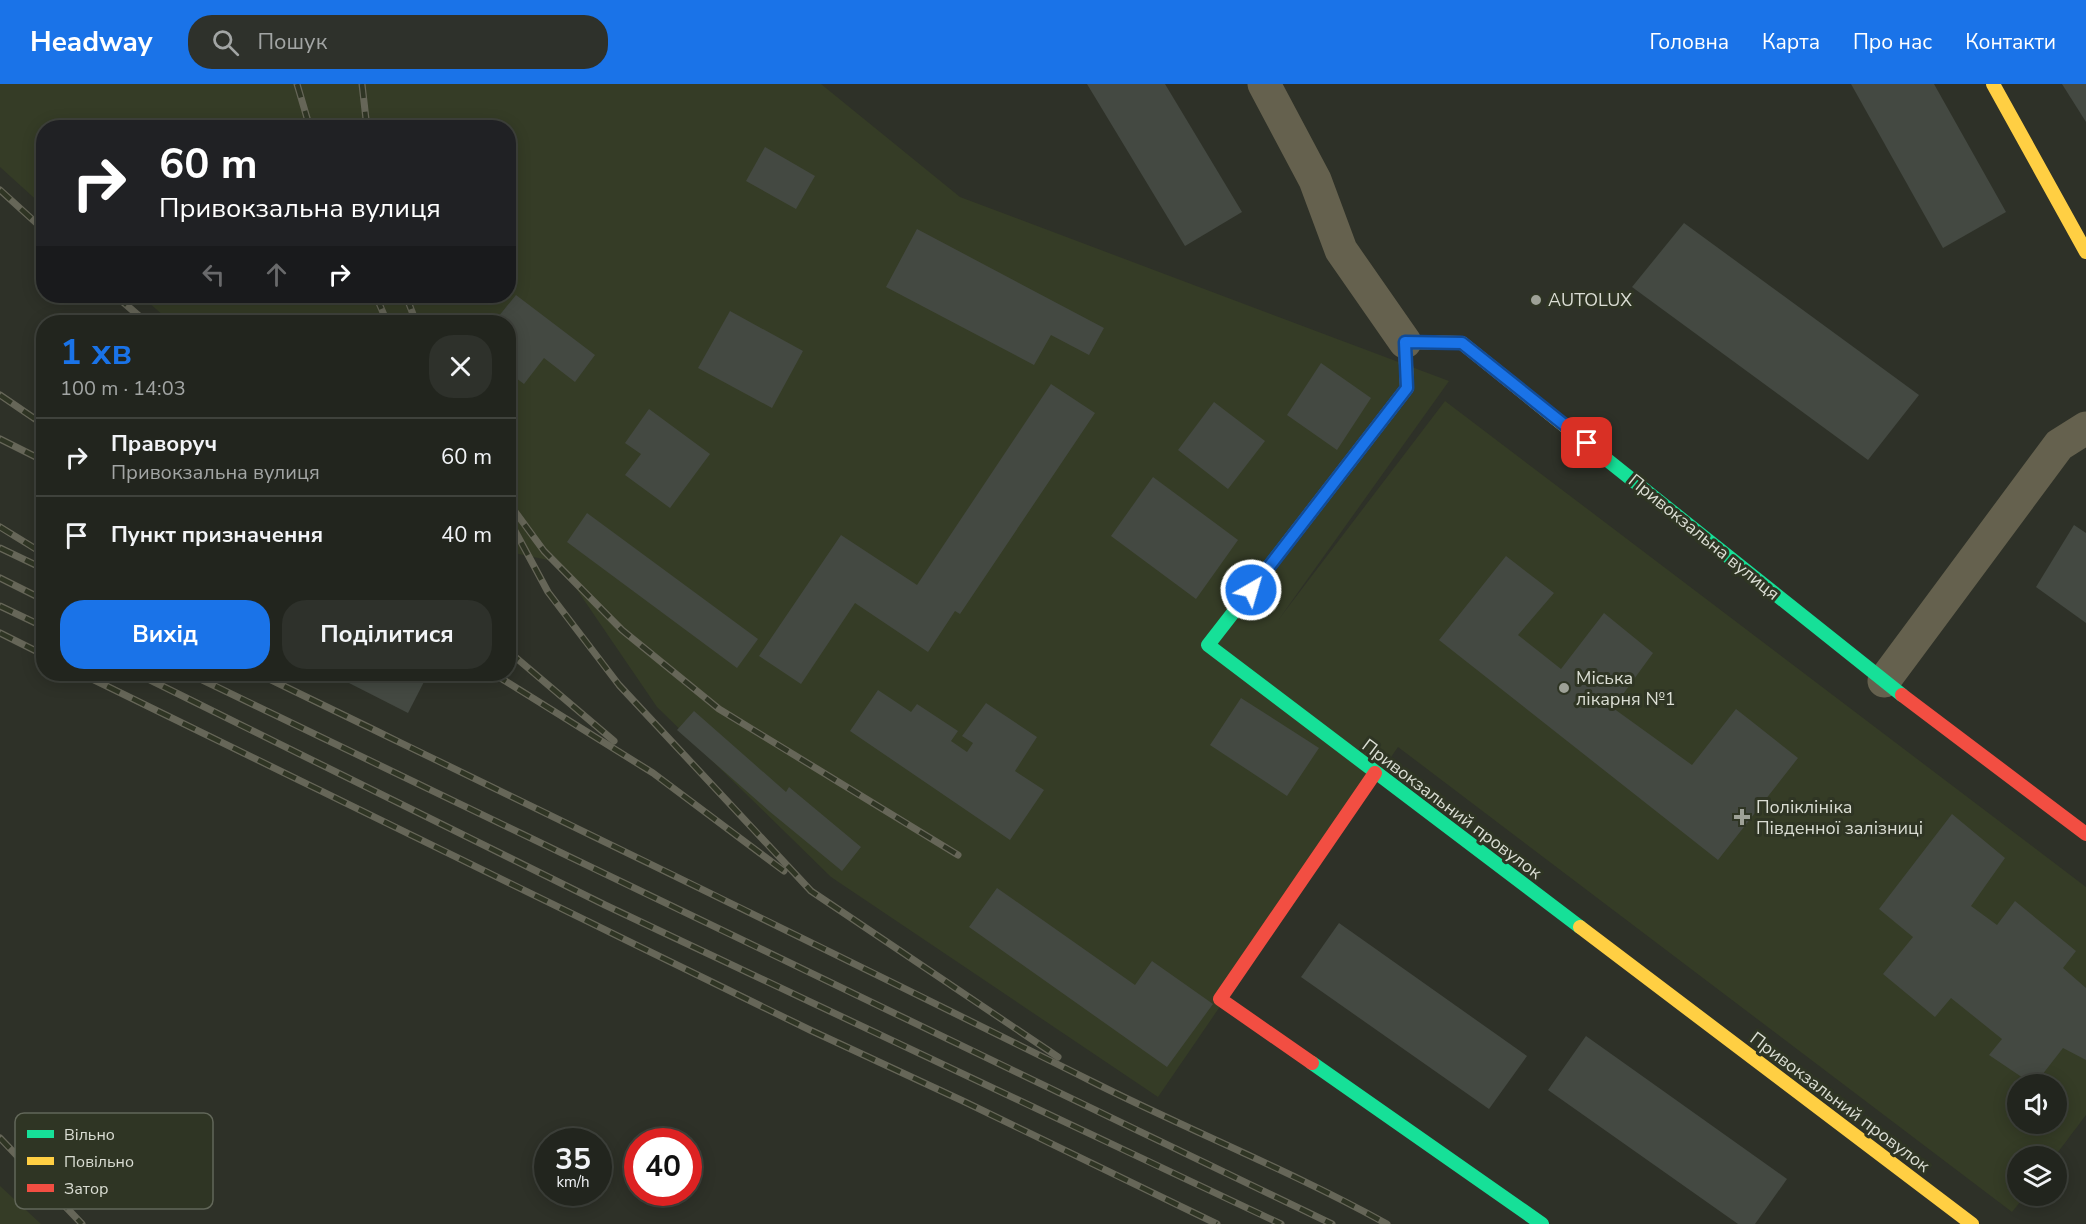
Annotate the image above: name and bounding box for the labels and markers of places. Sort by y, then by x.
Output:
place label: AUTOLUX [1548,288,1632,312]
marker: AUTOLUX [1529,293,1543,307]
pin [1561,417,1612,468]
place label: Міська лікарня №1 [1576,666,1676,711]
marker: Міська лікарня №1 [1557,681,1571,695]
place label: Поліклініка Південної залізниці [1756,795,1923,840]
marker: Поліклініка Південної залізниці [1733,808,1751,826]

